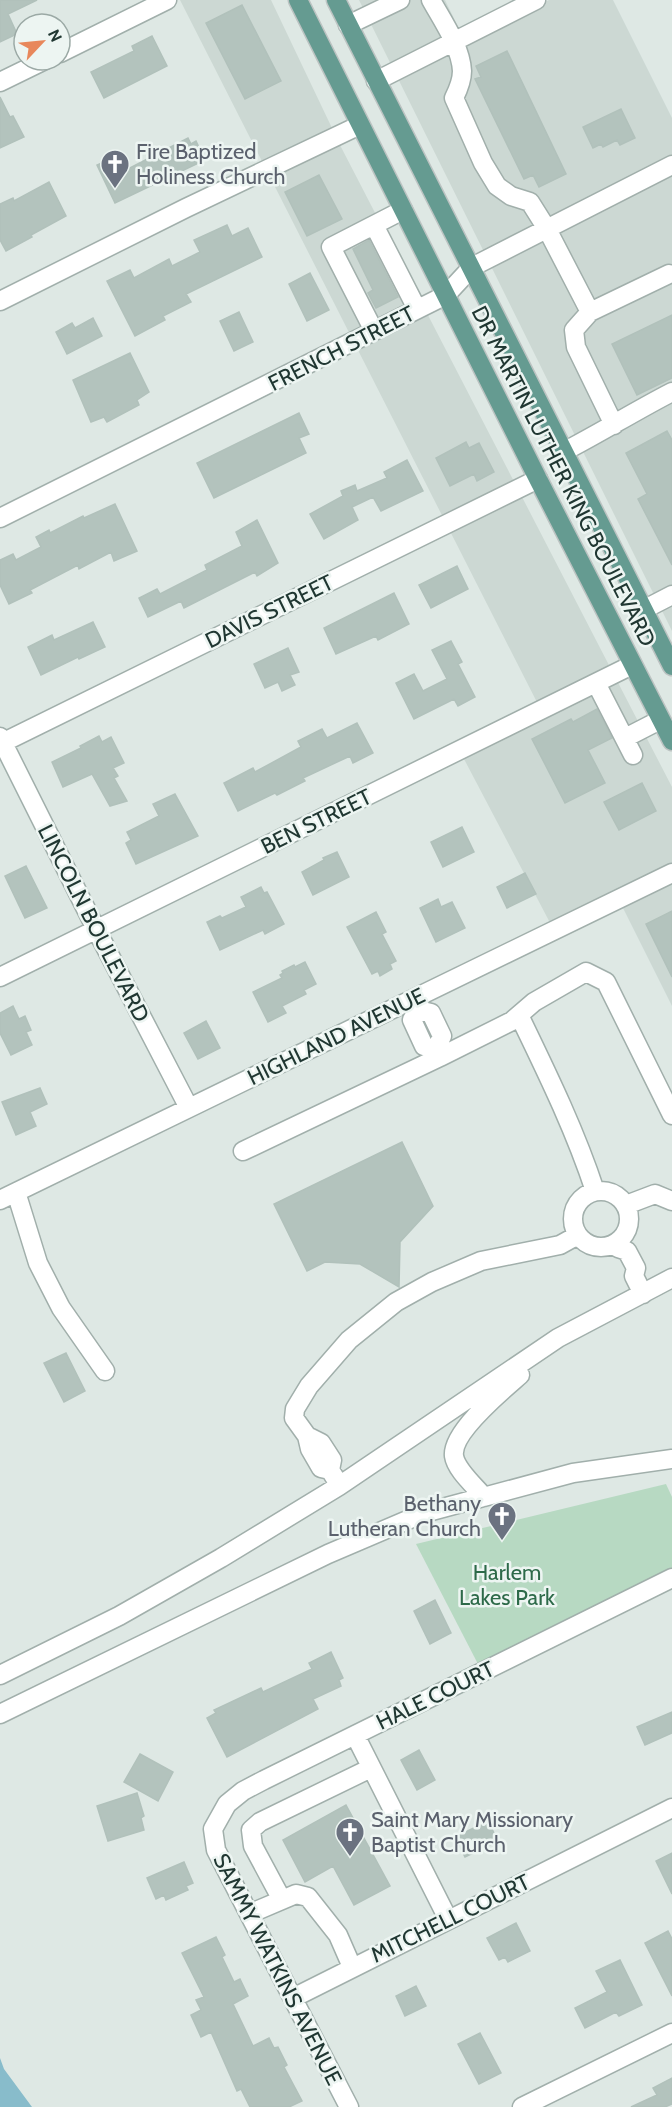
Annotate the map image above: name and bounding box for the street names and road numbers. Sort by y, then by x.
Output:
street label: FRENCH STREET [264,300,419,397]
street label: DR MARTIN LUTHER KING BOULEVARD [466,302,661,651]
street label: DAVIS STREET [201,569,338,654]
street label: BEN STREET [257,783,376,860]
street label: LINCOLN BOULEVARD [32,820,155,1027]
street label: HIGHLAND AVENUE [243,982,429,1091]
street label: HALE COURT [372,1655,499,1736]
street label: SAMMY WATKINS AVENUE [207,1849,348,2089]
street label: MITCHELL COURT [366,1868,534,1969]

